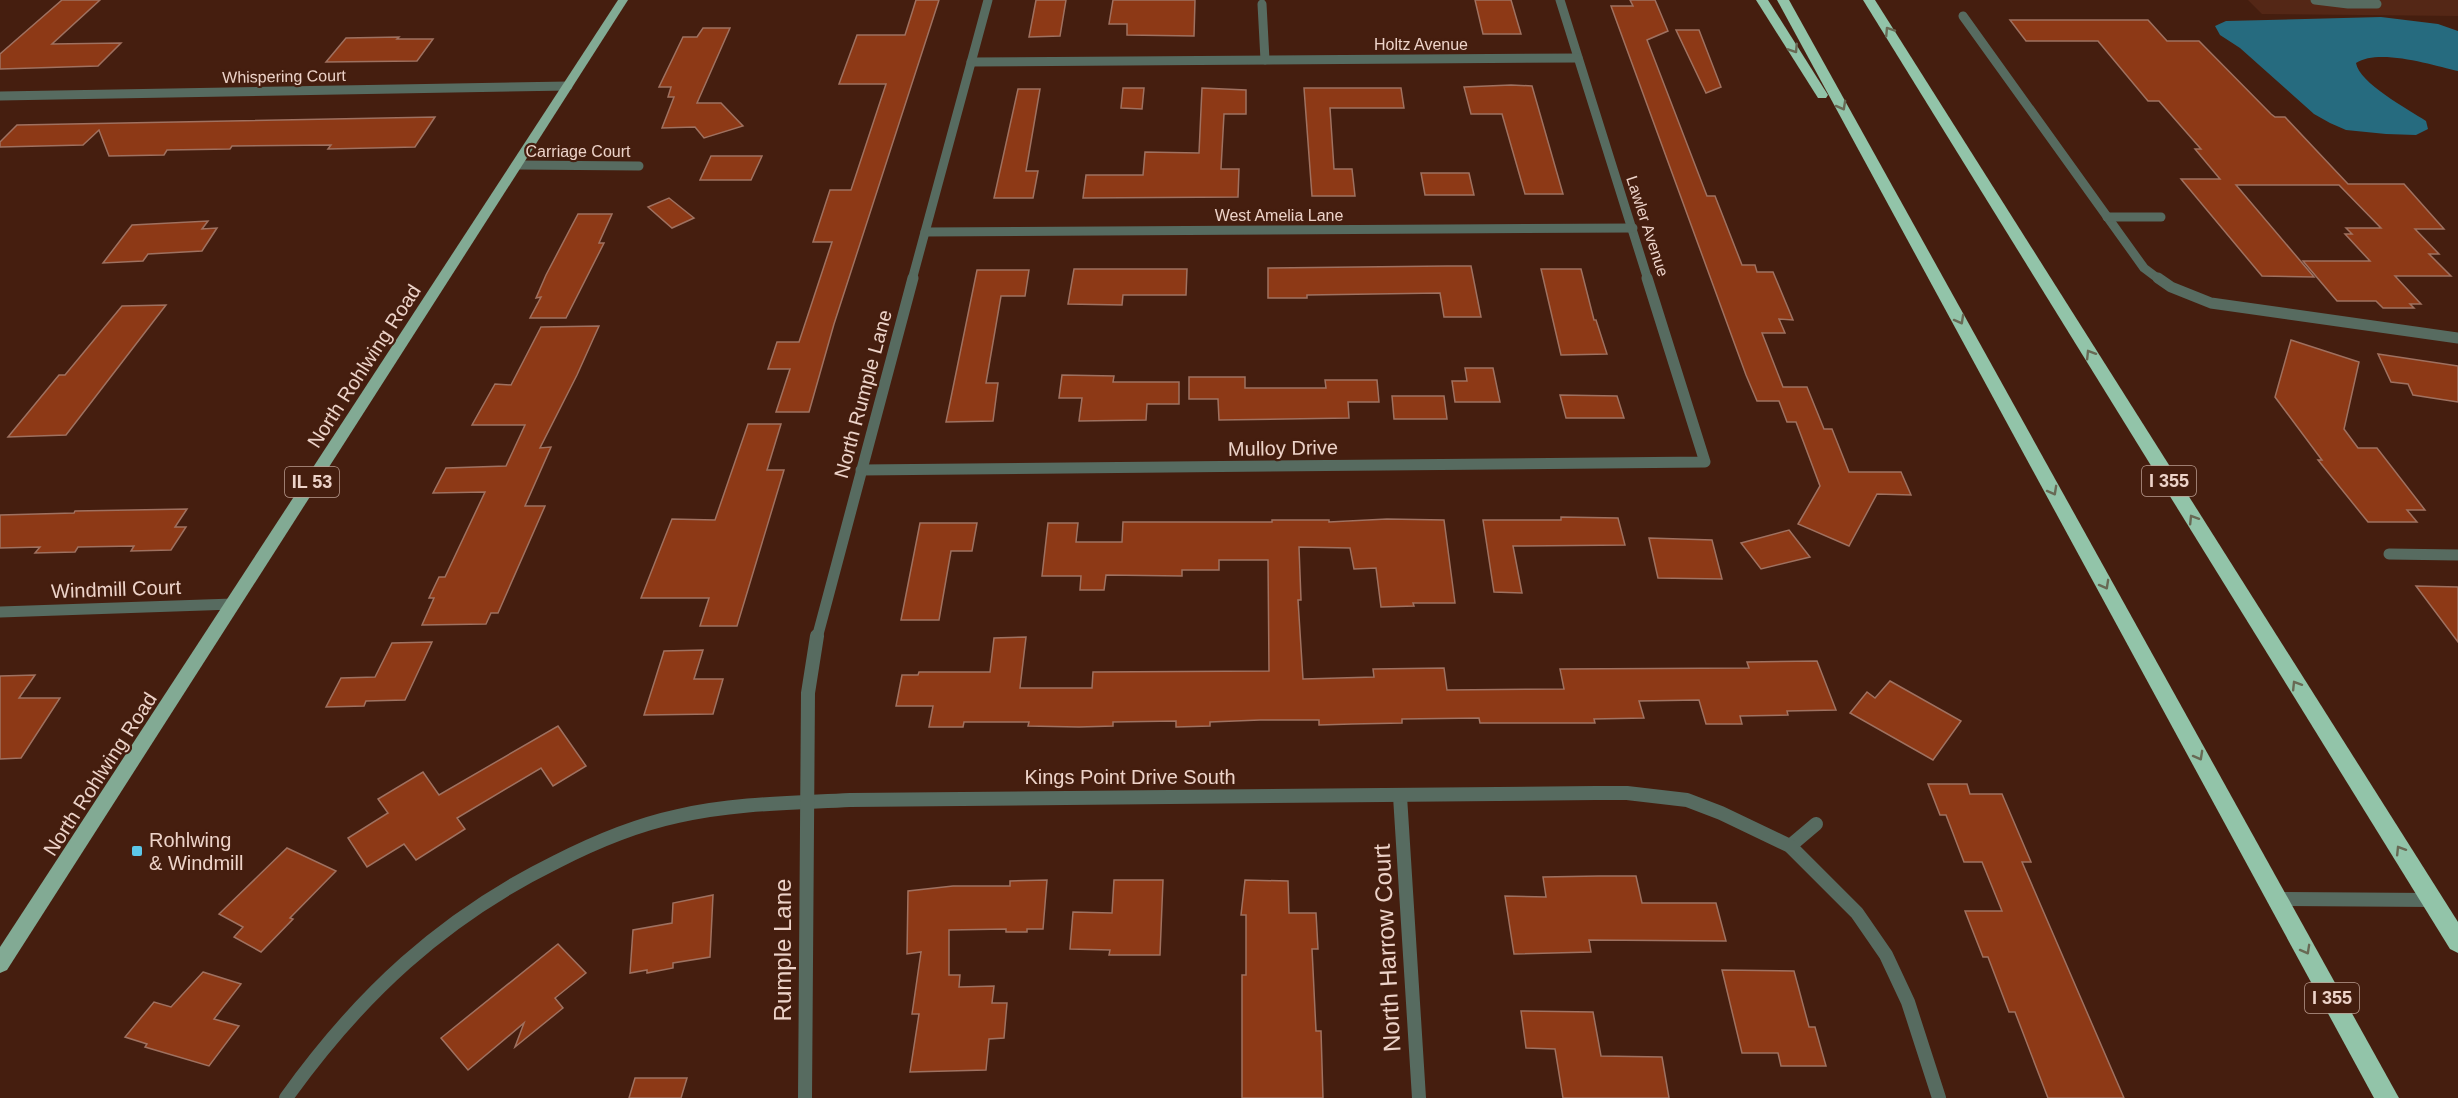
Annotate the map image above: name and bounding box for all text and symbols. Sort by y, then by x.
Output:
one-way arrow [1885,27,1897,37]
street label: Holtz Avenue [1374,36,1468,53]
one-way arrow [1787,42,1798,53]
street label: Whispering Court [222,67,346,86]
one-way arrow [1835,100,1846,110]
street label: Carriage Court [526,143,631,160]
street label: Lawler Avenue [1623,174,1672,279]
street label: West Amelia Lane [1215,207,1343,224]
street label: North Rohlwing Road [303,280,425,452]
street label: North Rumple Lane [830,307,896,481]
one-way arrow [1953,314,1964,324]
one-way arrow [2086,350,2098,360]
street label: Mulloy Drive [1228,436,1338,460]
road number: I 355 [2142,466,2196,496]
road number: IL 53 [285,467,339,497]
one-way arrow [2046,485,2057,495]
one-way arrow [2188,515,2200,525]
street label: Windmill Court [51,576,182,602]
one-way arrow [2098,579,2109,589]
one-way arrow [2292,681,2304,691]
street label: North Rohlwing Road [39,688,161,860]
one-way arrow [2192,750,2203,760]
street label: Kings Point Drive South [1024,766,1236,788]
place label: Rohlwing & Windmill [149,829,243,874]
street label: North Harrow Court [1368,843,1405,1053]
marker: Rohlwing & Windmill [130,844,144,858]
one-way arrow [2395,846,2407,856]
street label: Rumple Lane [769,879,796,1021]
one-way arrow [2299,944,2310,955]
road number: I 355 [2305,983,2359,1013]

